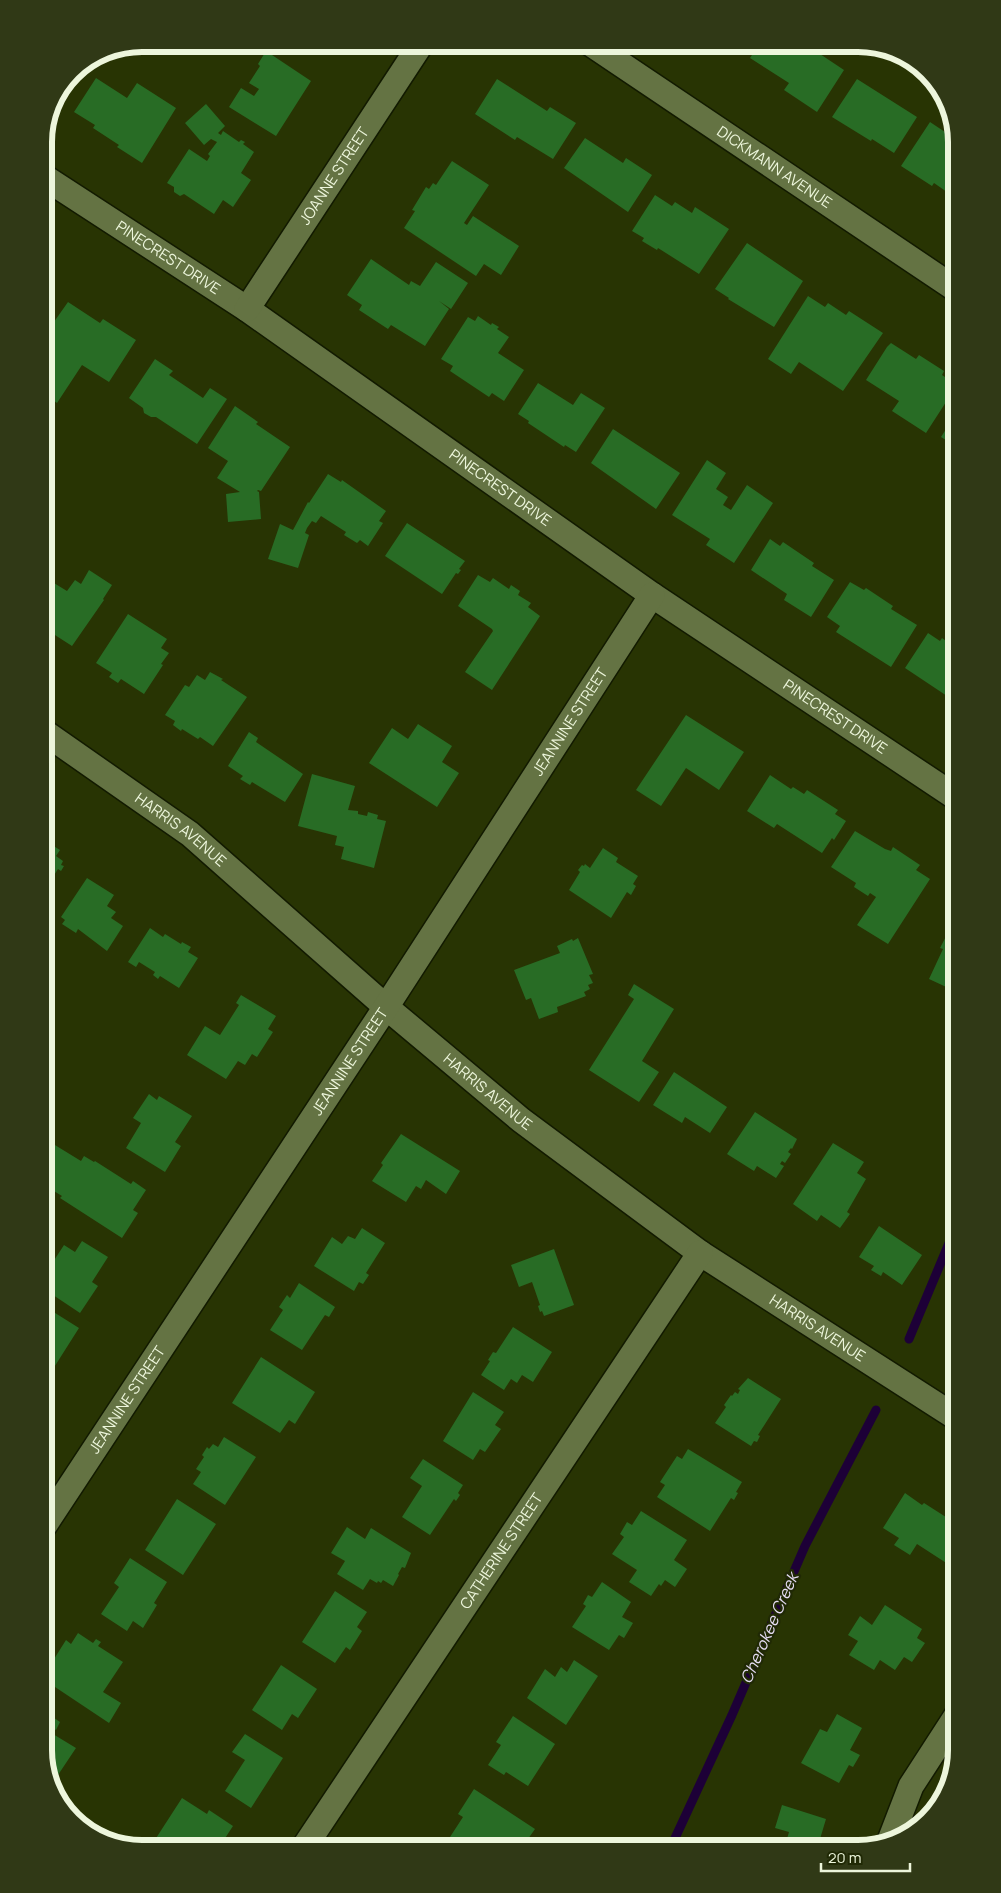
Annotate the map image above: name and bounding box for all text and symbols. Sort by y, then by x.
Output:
street label: DICKMANN AVENUE [713,121,836,213]
street label: JOANNE STREET [294,123,374,229]
street label: PINECREST DRIVE [112,216,225,299]
street label: PINECREST DRIVE [445,444,556,531]
street label: JEANNINE STREET [527,663,612,780]
street label: PINECREST DRIVE [779,674,892,759]
street label: HARRIS AVENUE [131,788,231,871]
street label: JEANNINE STREET [306,1004,393,1119]
street label: HARRIS AVENUE [439,1048,537,1135]
street label: HARRIS AVENUE [766,1289,870,1366]
street label: JEANNINE STREET [84,1342,170,1457]
street label: CATHERINE STREET [455,1489,547,1613]
water label: Cherokee Creek [735,1567,804,1687]
scale bar [821,1840,910,1872]
text: 20 m [828,1847,861,1868]

